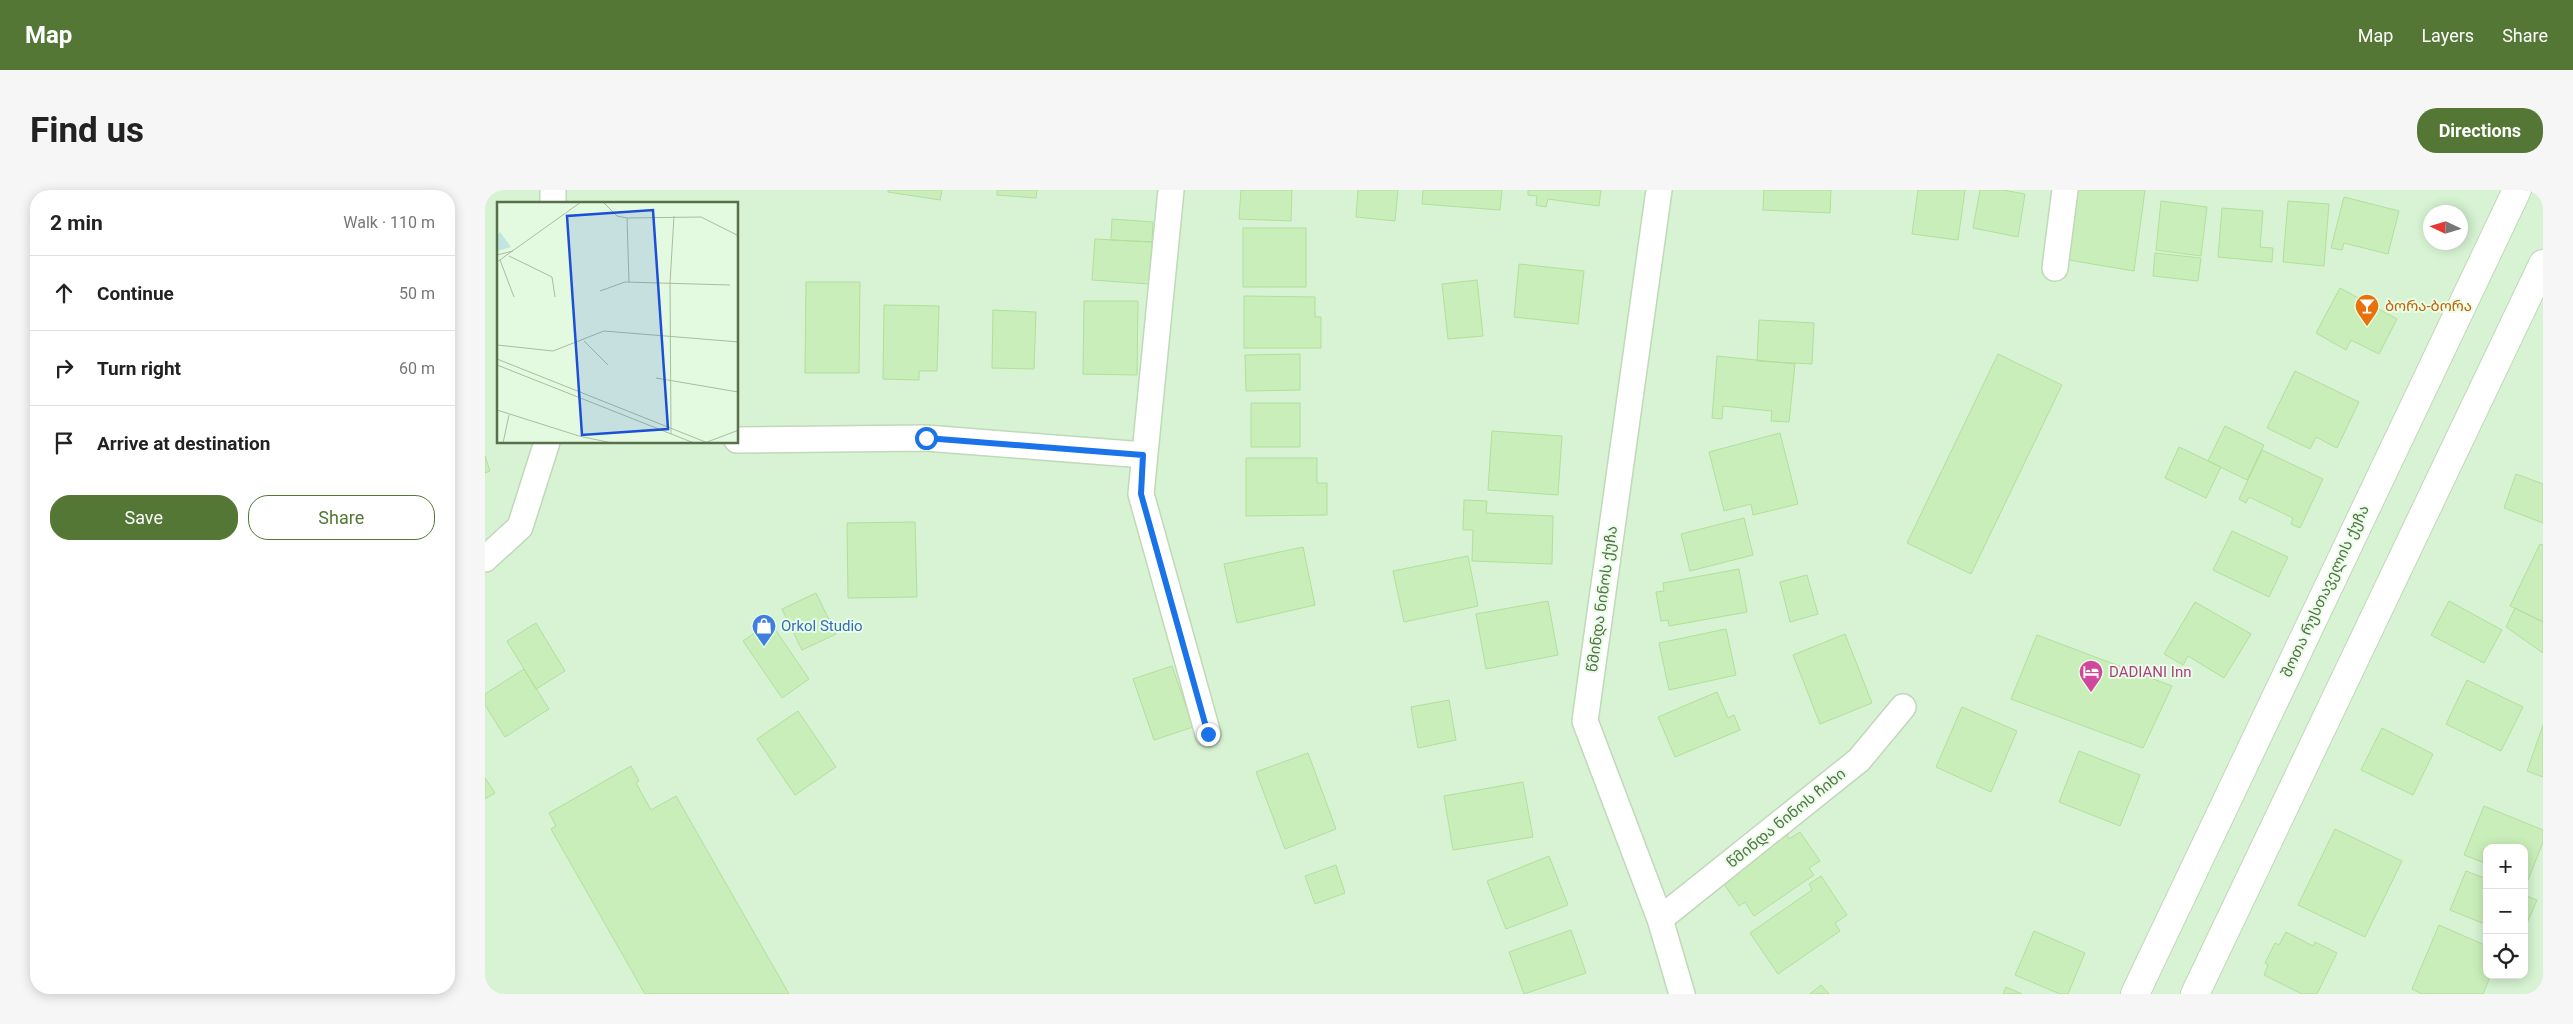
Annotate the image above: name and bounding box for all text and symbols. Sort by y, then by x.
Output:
text: Map [25,21,72,49]
text: Map [2358,25,2393,46]
text: Layers [2421,25,2474,46]
text: Share [2502,25,2548,46]
button: Directions [2417,108,2543,153]
text: Find us [30,110,144,151]
inset map [497,202,739,444]
north arrow [2423,205,2468,250]
text: 2 min [50,211,103,235]
text: Walk · 110 m [343,213,435,232]
icon: ahead [50,279,78,307]
text: Continue [97,282,174,305]
text: 50 m [399,284,435,303]
bar icon: ბორა-ბორა [2354,293,2380,327]
place label: ბორა-ბორა [2385,297,2472,315]
icon: right [50,354,78,382]
text: Turn right [97,357,181,380]
text: 60 m [399,359,435,378]
route start [915,427,938,450]
icon: arrive [50,429,78,457]
text: Arrive at destination [97,432,270,455]
button: Save [50,495,238,540]
button: Share [248,495,435,540]
street label: შოთა რუსთაველის ქუჩა [2277,502,2373,680]
street label: წმინდა ნინოს ქუჩა [1583,525,1621,673]
shop icon: Orkol Studio [751,613,777,647]
place label: Orkol Studio [781,617,863,635]
hotel icon: DADIANI Inn [2078,659,2104,693]
place label: DADIANI Inn [2109,663,2191,681]
route end [1197,723,1220,746]
street label: წმინდა ნინოს ჩიხი [1723,764,1849,872]
map controls [2483,844,2528,979]
button: + [2483,844,2528,889]
button: − [2483,889,2528,934]
button: locate [2483,934,2528,979]

